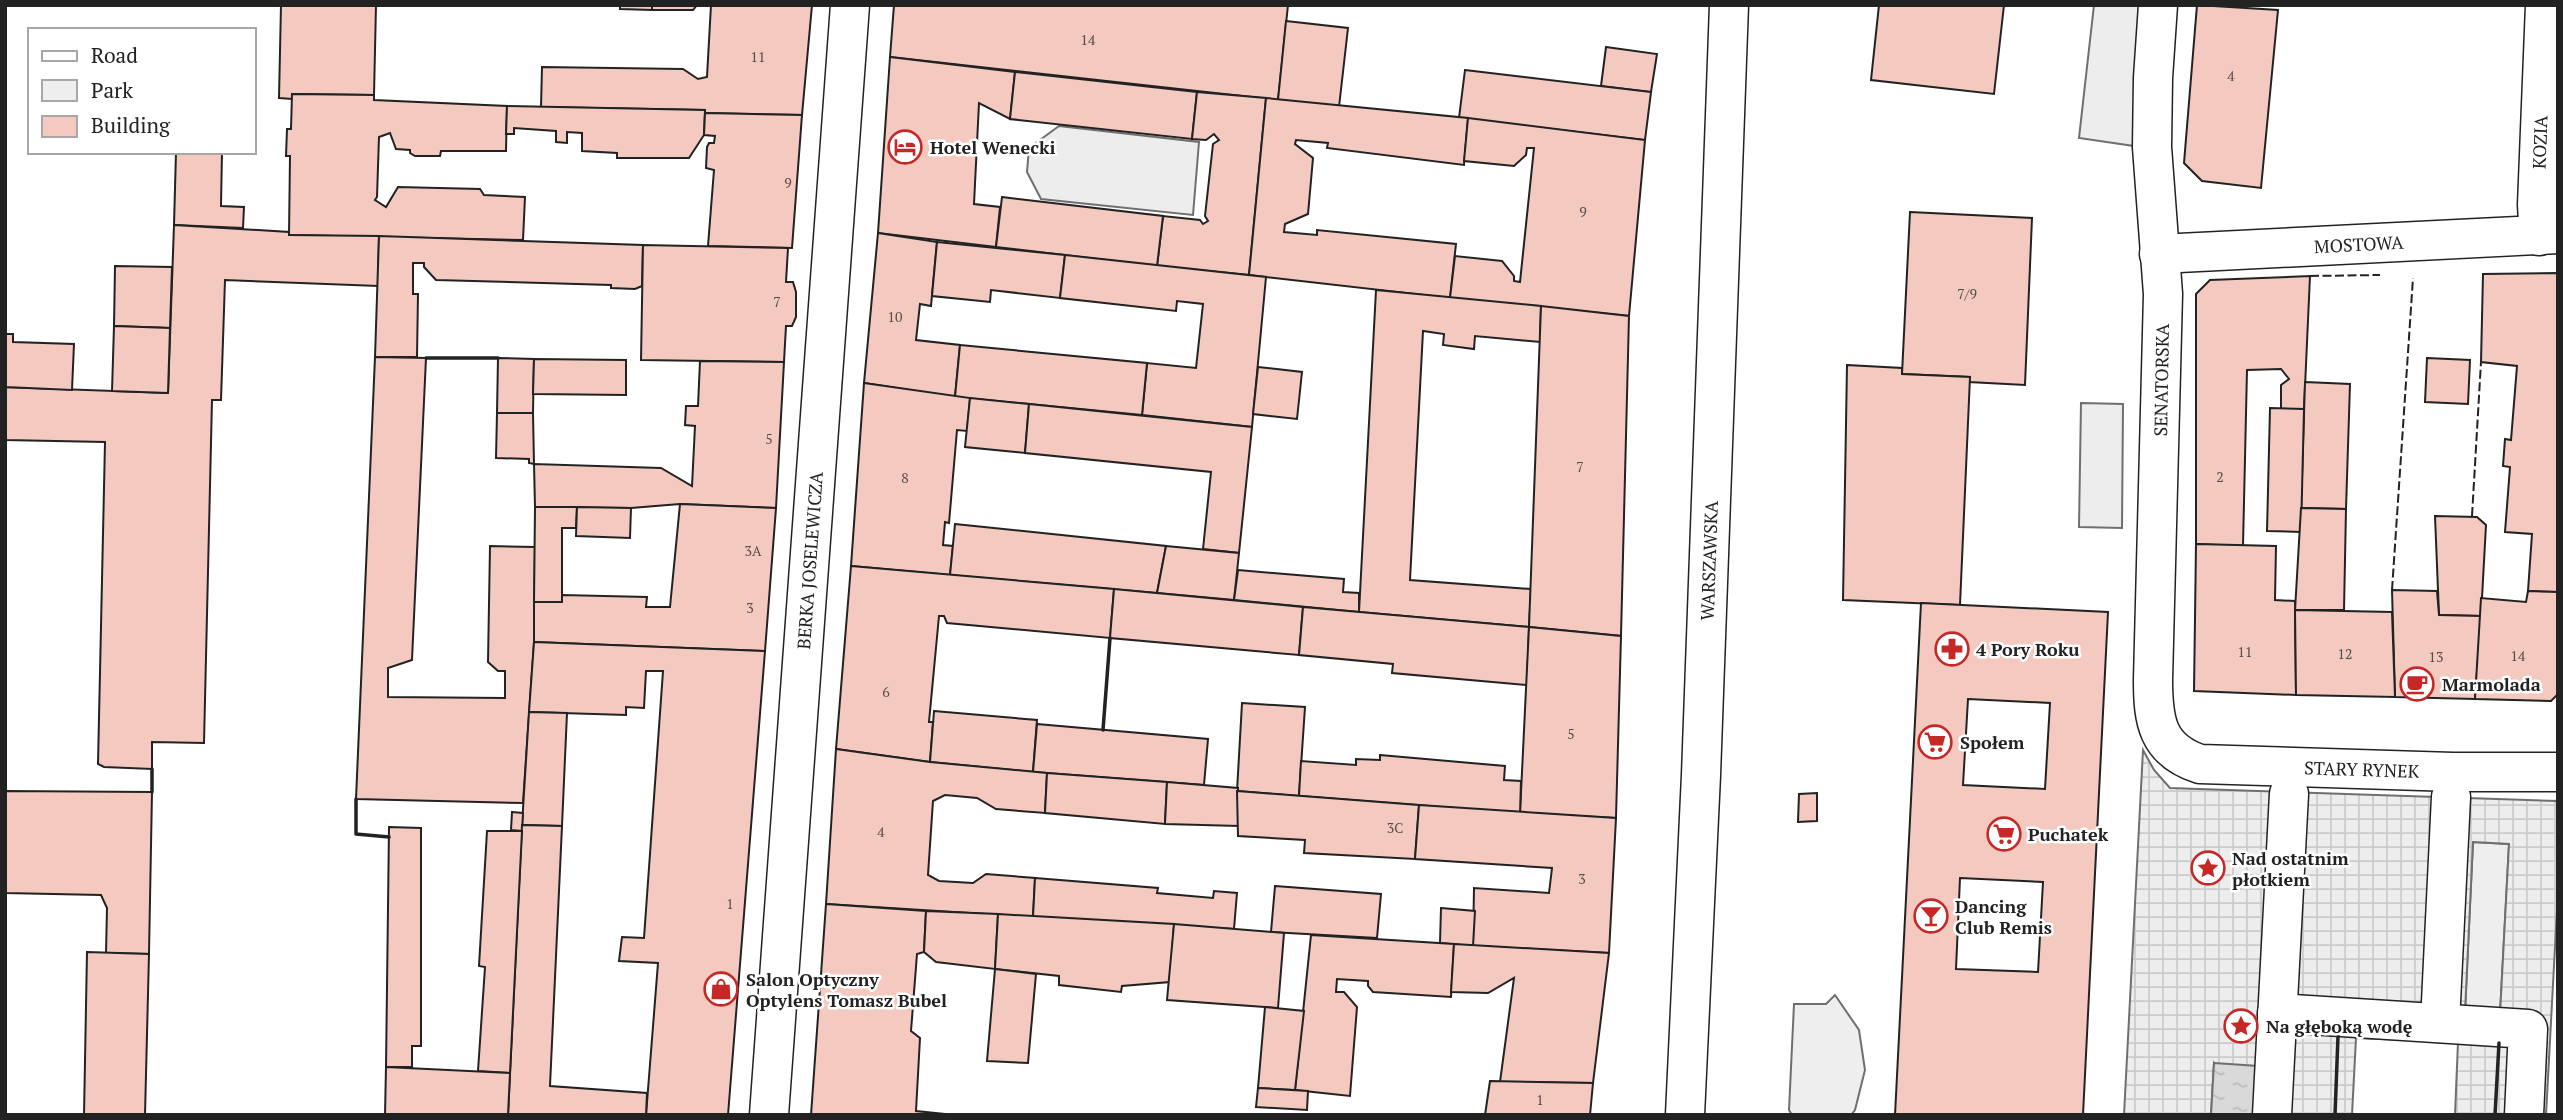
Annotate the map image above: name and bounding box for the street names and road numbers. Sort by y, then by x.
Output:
street label: KOZIA [2526,114,2553,169]
street label: MOSTOWA [2313,230,2405,258]
street label: SENATORSKA [2148,323,2174,437]
street label: BERKA JOSELEWICZA [791,470,828,650]
street label: WARSZAWSKA [1695,499,1723,621]
street label: STARY RYNEK [2304,755,2420,783]

